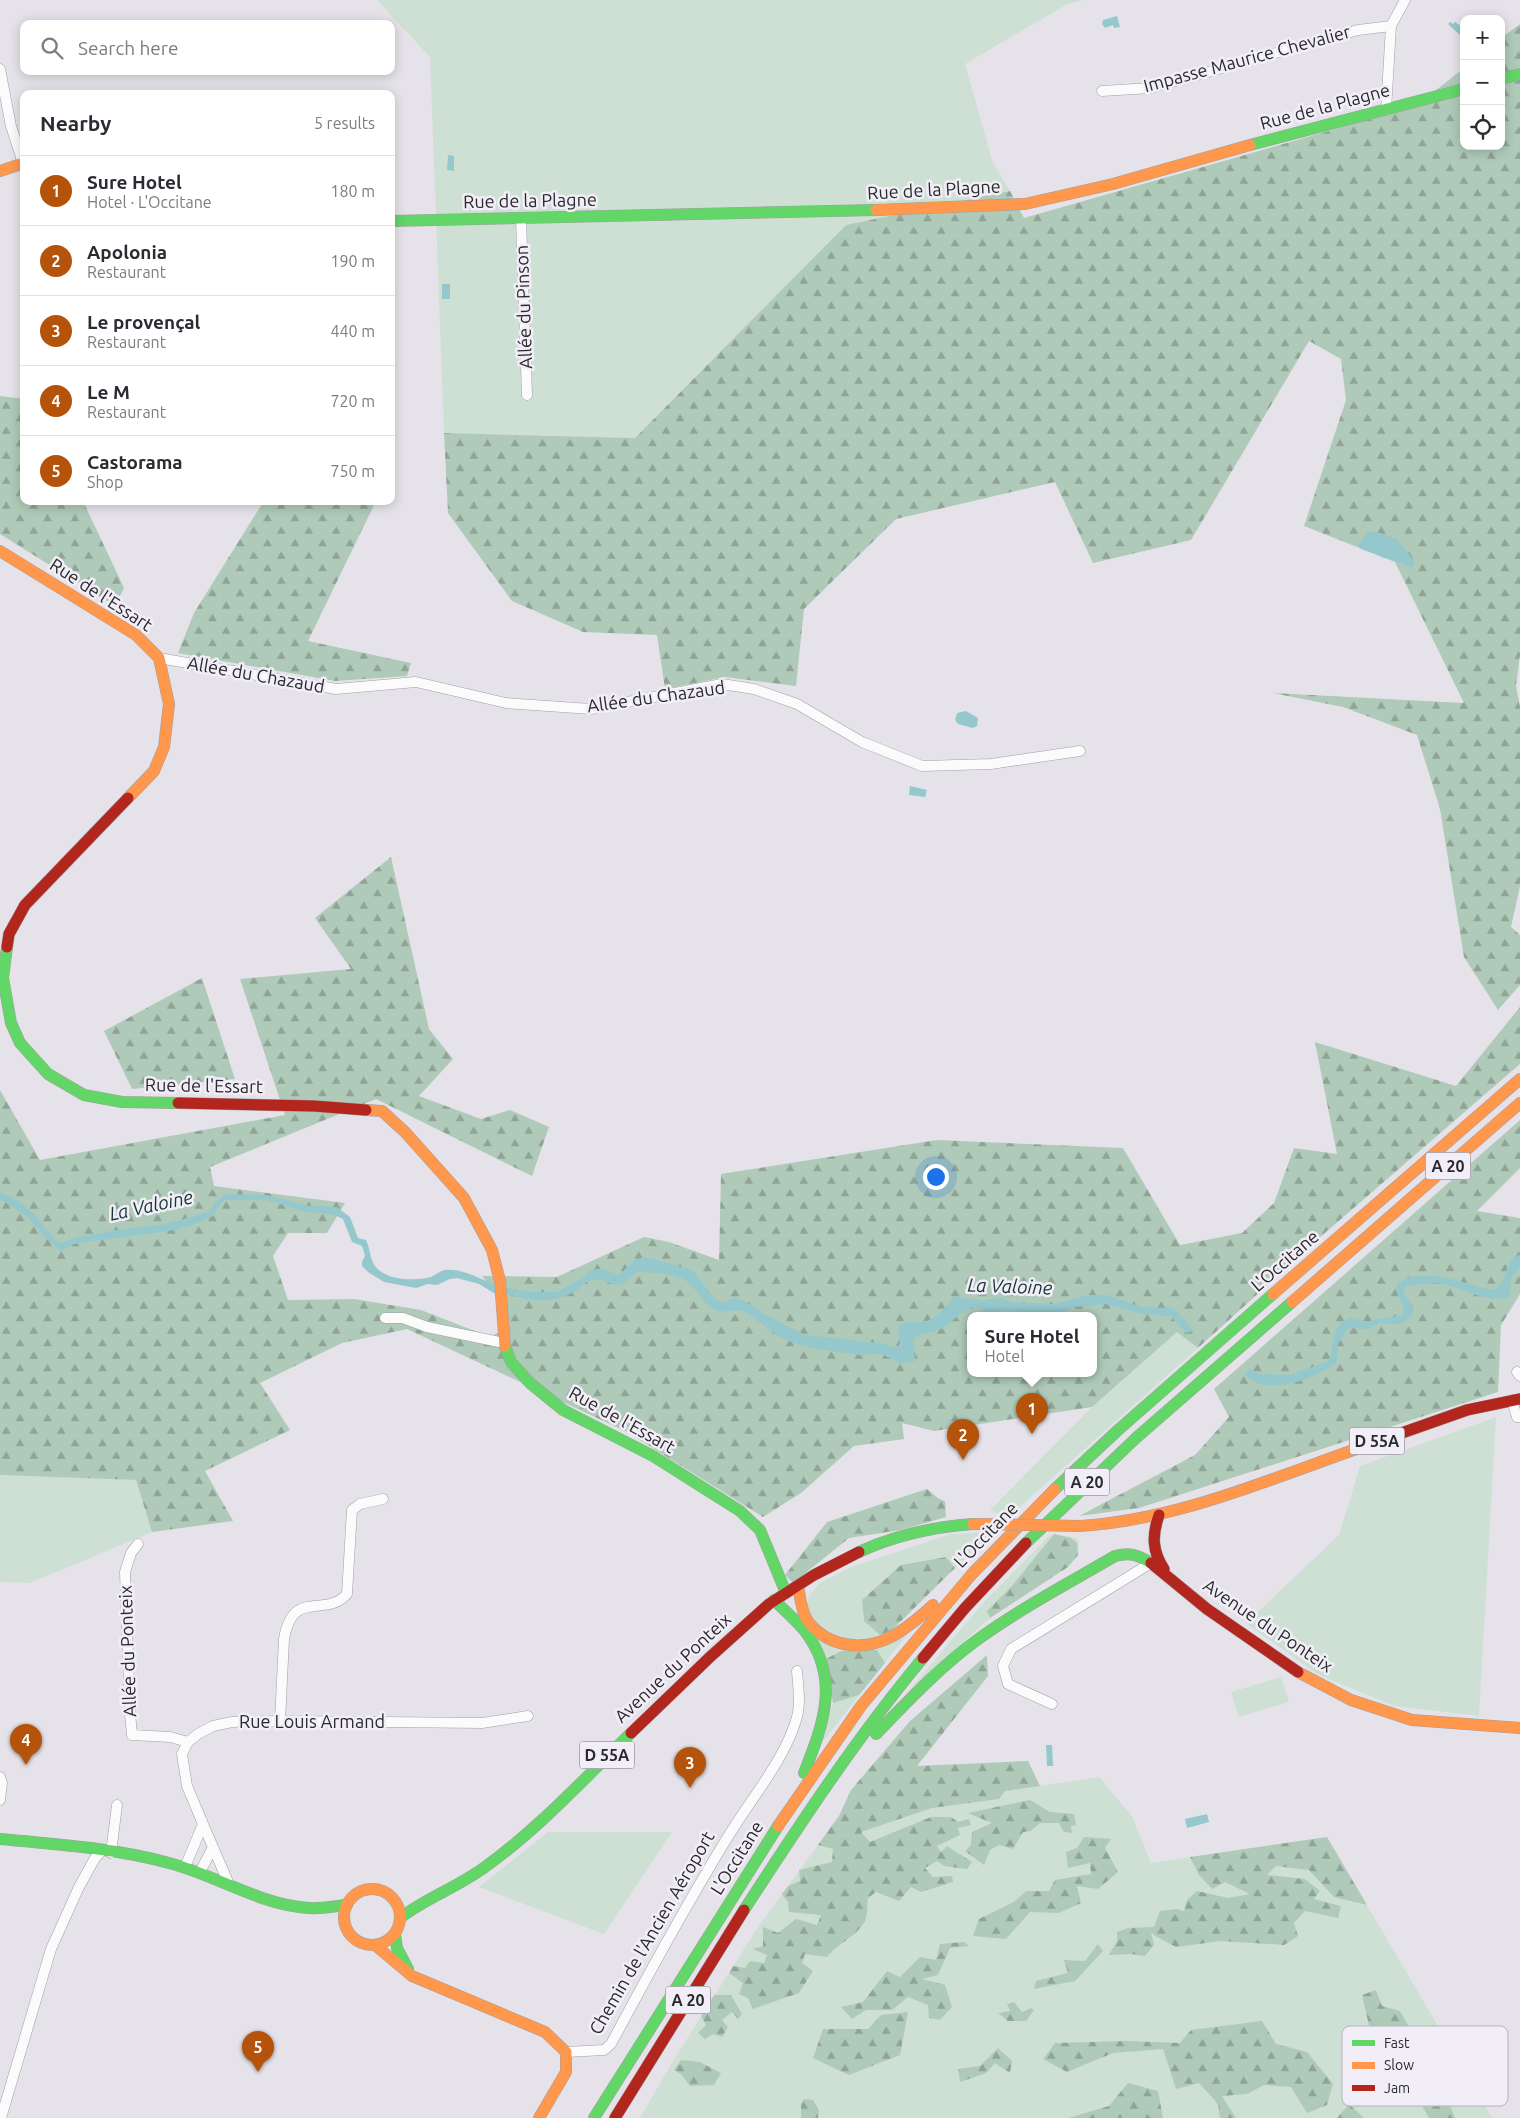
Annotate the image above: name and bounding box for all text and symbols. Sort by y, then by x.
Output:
map controls [1460,15,1505,150]
button: + [1460,15,1505,60]
search box [20,20,395,75]
street label: Impasse Maurice Chevalier [1141,21,1353,95]
icon: search [38,34,66,62]
text: Search here [78,37,178,59]
button: − [1460,60,1505,105]
street label: Rue de la Plagne [1258,79,1392,133]
button: locate [1460,105,1505,150]
text: Nearby [40,111,111,135]
text: 5 results [314,114,375,132]
text: Sure Hotel [87,171,182,193]
street label: Rue de la Plagne [867,176,1001,202]
text: 1 [51,182,61,200]
text: 180 m [330,182,375,200]
street label: Rue de la Plagne [463,189,597,211]
text: Hotel · L'Occitane [87,193,212,211]
text: Apolonia [87,241,167,263]
street label: Allée du Pinson [511,245,535,369]
text: 2 [51,252,61,270]
text: 190 m [330,252,375,270]
text: Restaurant [87,263,166,281]
text: Le provençal [87,311,200,333]
text: 3 [51,322,61,340]
text: 440 m [330,322,375,340]
text: Restaurant [87,333,166,351]
text: Le M [87,381,130,403]
text: 4 [51,392,61,410]
text: 720 m [330,392,375,410]
text: Restaurant [87,403,166,421]
text: Castorama [87,451,183,473]
text: 5 [51,462,61,480]
text: 750 m [330,462,375,480]
text: Shop [87,473,123,491]
street label: Rue de l'Essart [47,554,156,635]
street label: Allée du Chazaud [186,652,326,696]
street label: Allée du Chazaud [586,676,726,716]
street label: Rue de l'Essart [145,1074,263,1096]
road number: A 20 [1426,1152,1470,1180]
your location [923,1164,949,1190]
water label: La Valoine [107,1185,195,1225]
street label: L'Occitane [1247,1226,1322,1295]
water label: La Valoine [967,1274,1053,1298]
popup [967,1312,1097,1377]
text: Sure Hotel [985,1325,1079,1347]
text: Hotel [985,1347,1024,1365]
street label: Rue de l'Essart [566,1382,679,1456]
pin: 1 [1016,1393,1048,1434]
pin: 2 [947,1419,979,1460]
road number: D 55A [1350,1428,1404,1454]
road number: A 20 [1064,1468,1110,1495]
street label: L'Occitane [949,1498,1021,1571]
street label: Avenue du Ponteix [1200,1575,1337,1676]
street label: Allée du Ponteix [115,1585,139,1717]
street label: Avenue du Ponteix [610,1608,735,1726]
street label: Rue Louis Armand [239,1711,385,1731]
pin: 4 [10,1724,42,1765]
road number: D 55A [580,1742,634,1768]
pin: 3 [674,1747,706,1788]
street label: L'Occitane [706,1817,767,1898]
street label: Chemin de l'Ancien Aéroport [585,1827,718,2038]
road number: A 20 [666,1986,710,2014]
legend [1342,2026,1508,2106]
pin: 5 [242,2031,274,2072]
text: Fast [1384,2035,1410,2051]
text: Slow [1384,2057,1414,2073]
text: Jam [1384,2080,1410,2096]

